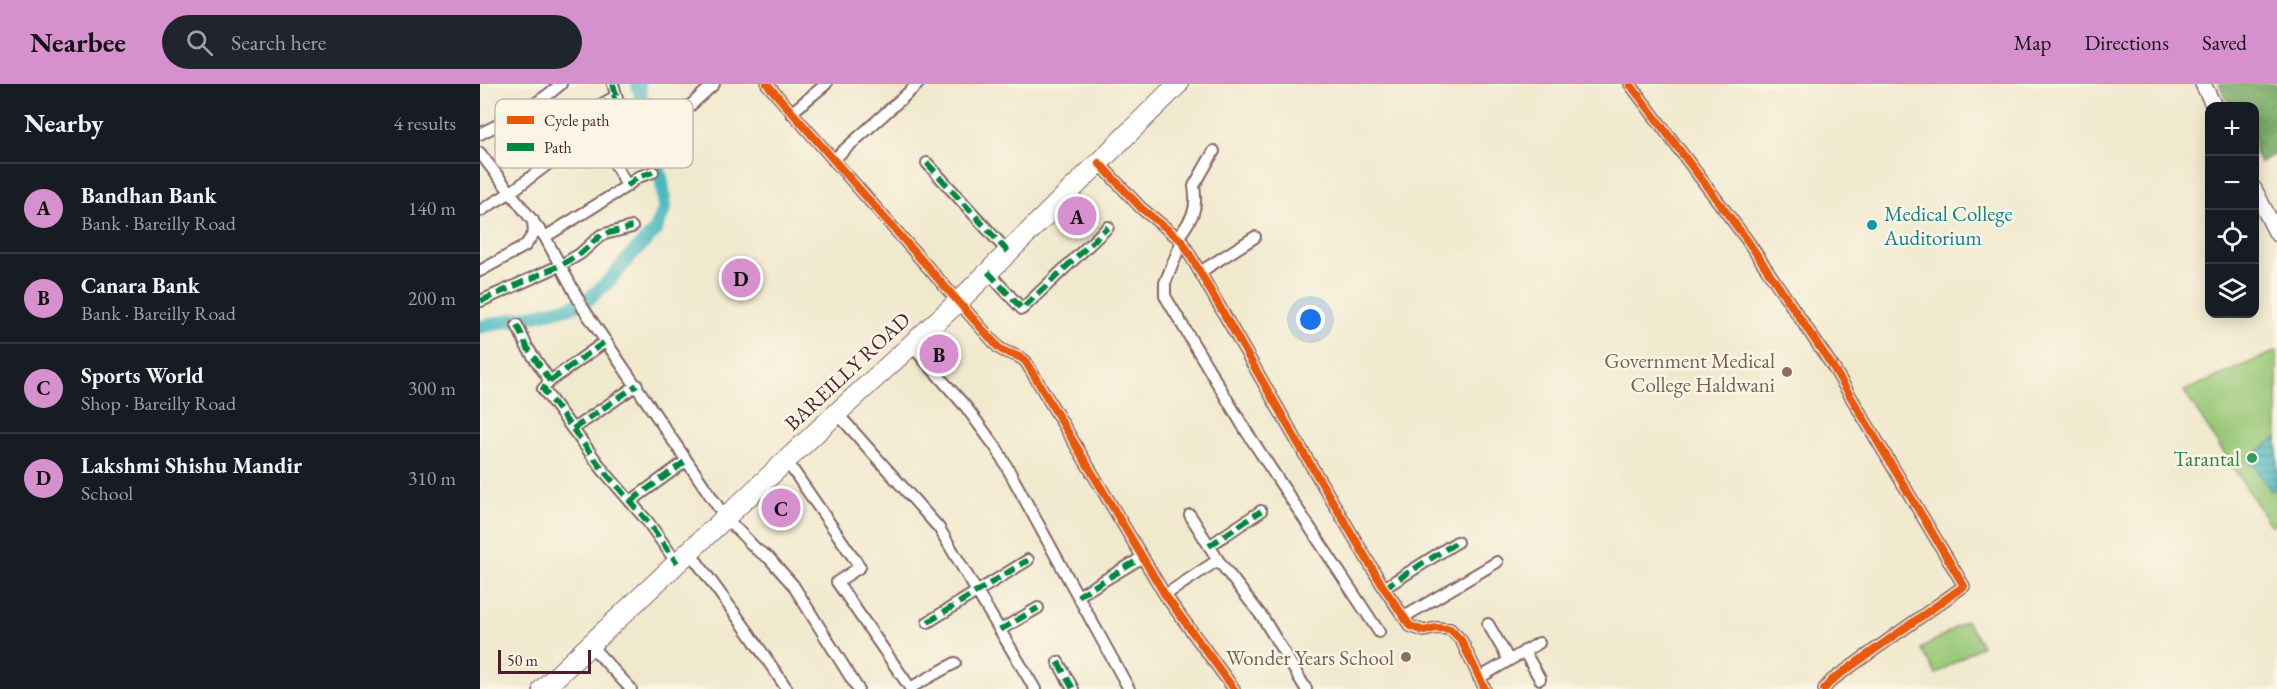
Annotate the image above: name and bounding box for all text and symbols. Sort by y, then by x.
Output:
search box [162,15,582,69]
text: Nearbee [30,24,126,60]
icon: search [183,26,216,59]
text: Search here [231,28,326,57]
text: Map [2014,29,2051,56]
text: Directions [2084,29,2169,56]
text: Saved [2202,29,2247,56]
legend [495,99,693,168]
map controls [2205,102,2259,318]
button: + [2205,102,2259,156]
text: Nearby [24,106,104,140]
text: 4 results [393,110,456,136]
text: Cycle path [544,110,609,131]
text: Path [544,137,572,158]
button: − [2205,156,2259,210]
text: Bandhan Bank [81,181,217,210]
pin: A [1058,194,1096,238]
text: A [36,195,51,221]
text: 140 m [408,195,456,221]
place label: Medical College Auditorium [1883,200,2013,251]
text: Bank · Bareilly Road [81,210,236,236]
button: locate [2205,210,2259,264]
marker: Medical College Auditorium [1865,218,1879,232]
pin: D [722,256,760,300]
button: layers [2205,264,2259,318]
text: Canara Bank [81,271,200,300]
text: B [37,285,50,311]
text: 200 m [408,285,456,311]
text: Bank · Bareilly Road [81,300,236,326]
your location [1296,305,1325,334]
street label: BAREILLY ROAD [778,306,916,436]
pin: B [920,332,958,376]
place label: Government Medical College Haldwani [1604,347,1775,398]
text: Sports World [81,361,204,390]
marker: Government Medical College Haldwani [1780,365,1794,379]
text: C [36,375,51,401]
text: 300 m [408,375,456,401]
text: Shop · Bareilly Road [81,390,236,416]
place label: Tarantal [2173,445,2240,472]
text: Lakshmi Shishu Mandir [81,451,302,480]
marker: Tarantal [2245,451,2259,465]
text: D [36,465,51,491]
text: 310 m [408,465,456,491]
text: School [81,480,133,506]
pin: C [762,486,800,530]
place label: Wonder Years School [1226,644,1394,671]
scale bar [498,647,591,674]
text: 50 m [507,650,538,671]
marker: Wonder Years School [1399,650,1413,664]

